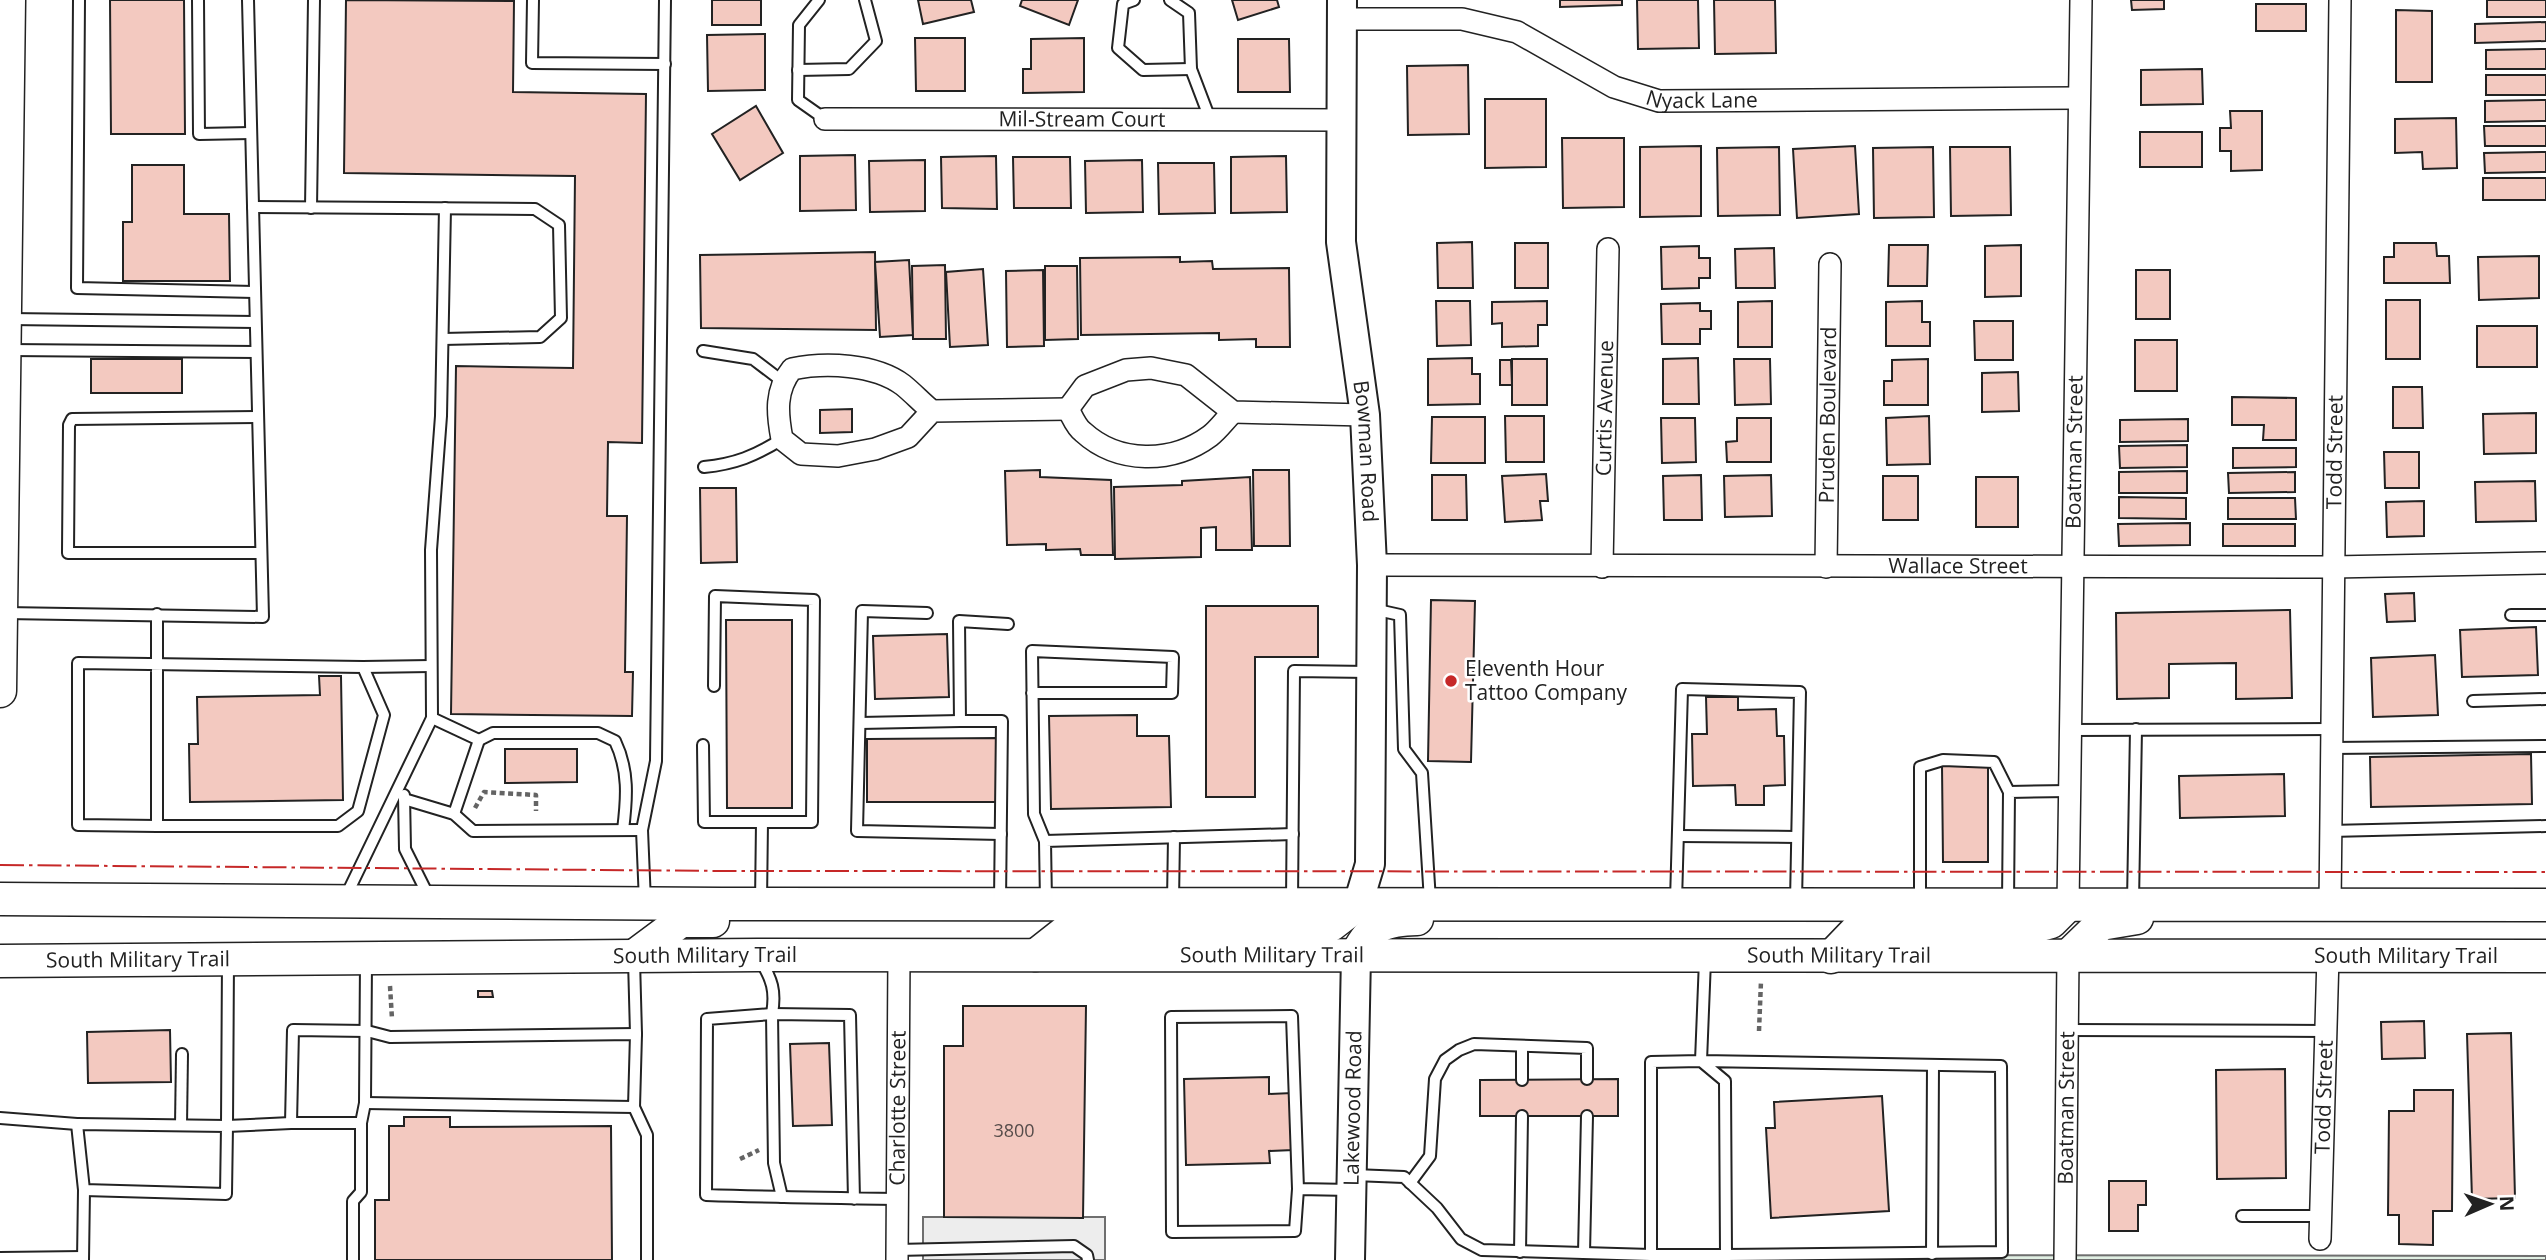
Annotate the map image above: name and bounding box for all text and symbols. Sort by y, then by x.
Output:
street label: Nyack Lane [1643,83,1758,114]
street label: Mil-Stream Court [998,104,1166,133]
street label: Pruden Boulevard [1812,326,1842,504]
street label: Curtis Avenue [1589,340,1619,476]
street label: Boatman Street [2058,375,2089,529]
street label: Bowman Road [1347,379,1385,523]
street label: Todd Street [2319,395,2349,509]
street label: Wallace Street [1888,551,2028,579]
place label: Eleventh Hour Tattoo Company [1465,654,1628,706]
marker: Eleventh Hour Tattoo Company [1443,673,1459,689]
street label: South Military Trail [613,940,797,969]
street label: South Military Trail [1180,940,1364,968]
street label: South Military Trail [1747,941,1931,969]
street label: South Military Trail [2314,941,2498,969]
street label: South Military Trail [46,944,230,974]
street label: Charlotte Street [882,1030,912,1186]
street label: Lakewood Road [1336,1030,1368,1186]
street label: Boatman Street [2051,1031,2080,1185]
street label: Todd Street [2307,1040,2339,1154]
house number: 3800 [993,1118,1035,1142]
north arrow [2455,1169,2525,1239]
text: N [2494,1195,2520,1212]

